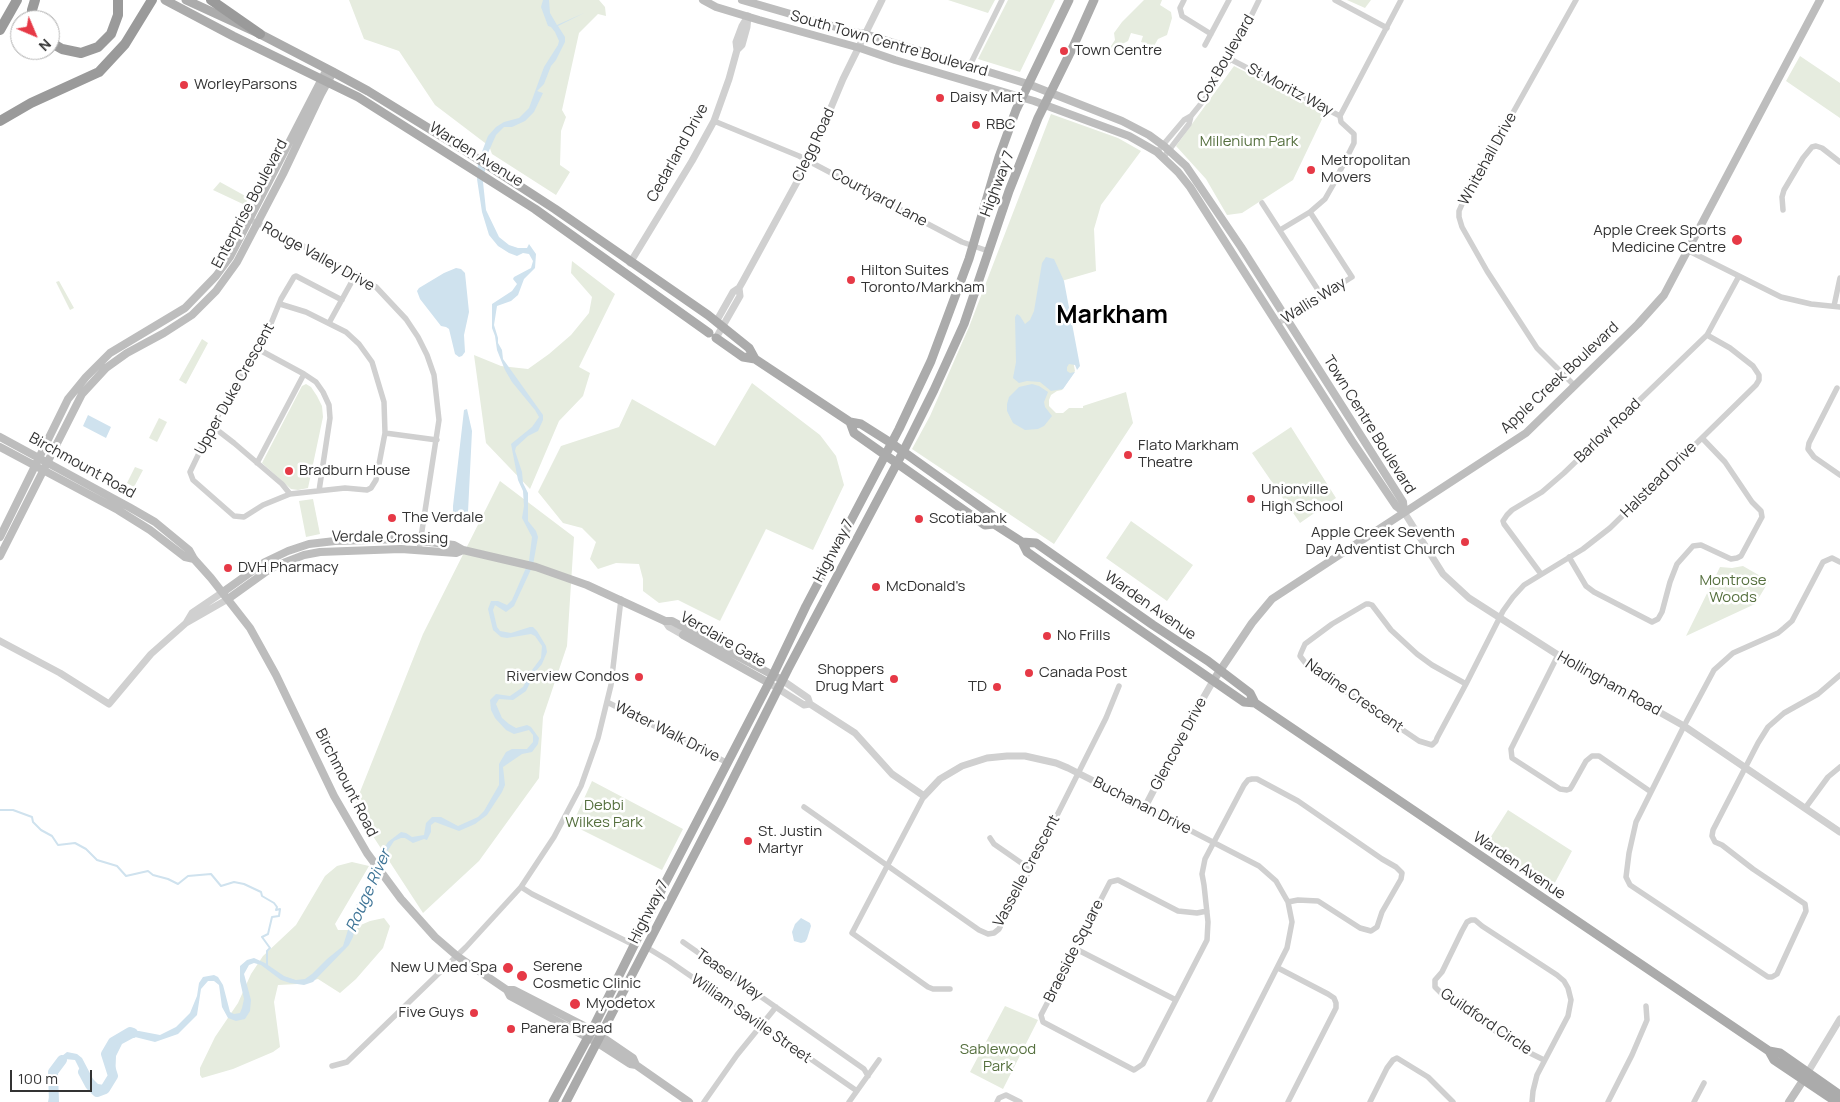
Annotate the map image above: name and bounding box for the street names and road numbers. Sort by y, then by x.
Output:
street label: South Town Centre Boulevard [788,7,990,81]
street label: Cox Boulevard [1193,12,1259,106]
street label: St Moritz Way [1244,60,1336,120]
street label: Cedarland Drive [644,101,712,205]
street label: Clegg Road [789,105,839,185]
street label: Whitehall Drive [1455,109,1521,209]
street label: Warden Avenue [426,119,526,191]
street label: Enterprise Boulevard [208,136,292,272]
street label: Highway 7 [977,149,1019,219]
street label: Courtyard Lane [828,165,930,231]
street label: Rouge Valley Drive [258,219,378,295]
street label: Wallis Way [1279,274,1349,328]
street label: Apple Creek Boulevard [1497,319,1623,437]
street label: Upper Duke Crescent [191,320,279,458]
street label: Town Centre Boulevard [1319,353,1419,497]
street label: Barlow Road [1571,395,1645,467]
street label: Birchmount Road [26,429,138,503]
street label: Halstead Drive [1617,438,1701,522]
street label: Highway 7 [810,516,858,586]
street label: Verdale Crossing [332,528,448,548]
street label: Warden Avenue [1101,568,1199,644]
street label: Verclaire Gate [677,608,769,672]
street label: Hollingham Road [1554,648,1664,720]
street label: Nadine Crescent [1301,655,1407,737]
street label: Glencove Drive [1147,695,1211,793]
street label: Water Walk Drive [612,698,722,766]
street label: Birchmount Road [311,726,381,840]
street label: Buchanan Drive [1090,773,1194,839]
street label: Vasselle Crescent [990,812,1064,930]
street label: Warden Avenue [1469,828,1569,904]
street label: Highway 7 [625,877,673,947]
street label: Braeside Square [1040,897,1108,1005]
street label: Teasel Way [692,946,766,1004]
street label: William Saville Street [687,971,815,1067]
street label: Guildford Circle [1437,985,1535,1059]

